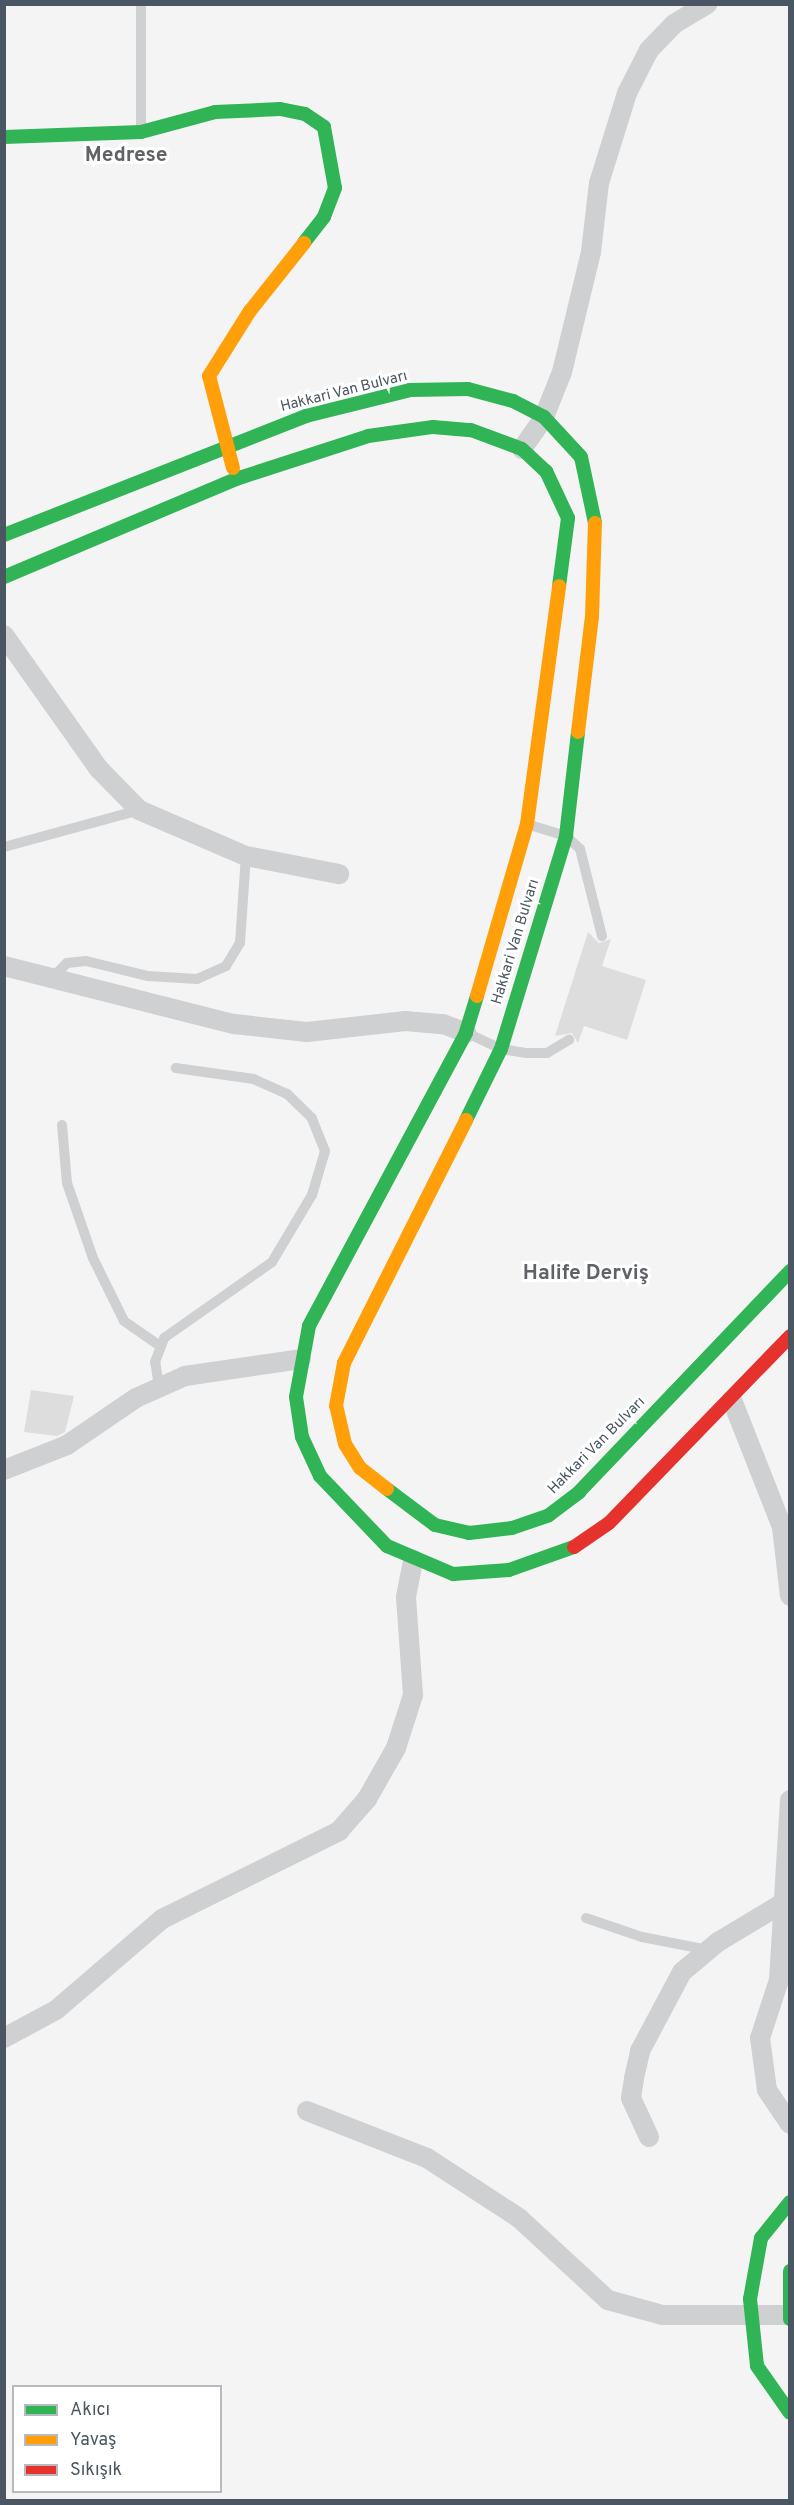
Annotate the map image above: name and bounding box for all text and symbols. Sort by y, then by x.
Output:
district label: Medrese [85,143,167,169]
street label: Hakkari Van Bulvarı [278,367,410,417]
street label: Hakkari Van Bulvarı [488,877,544,1007]
district label: Halife Derviş [523,1261,649,1287]
street label: Hakkari Van Bulvarı [544,1393,650,1499]
legend [12,2385,222,2493]
text: Akıcı [70,2399,110,2422]
text: Yavaş [70,2429,116,2452]
text: Sıkışık [70,2459,122,2482]

